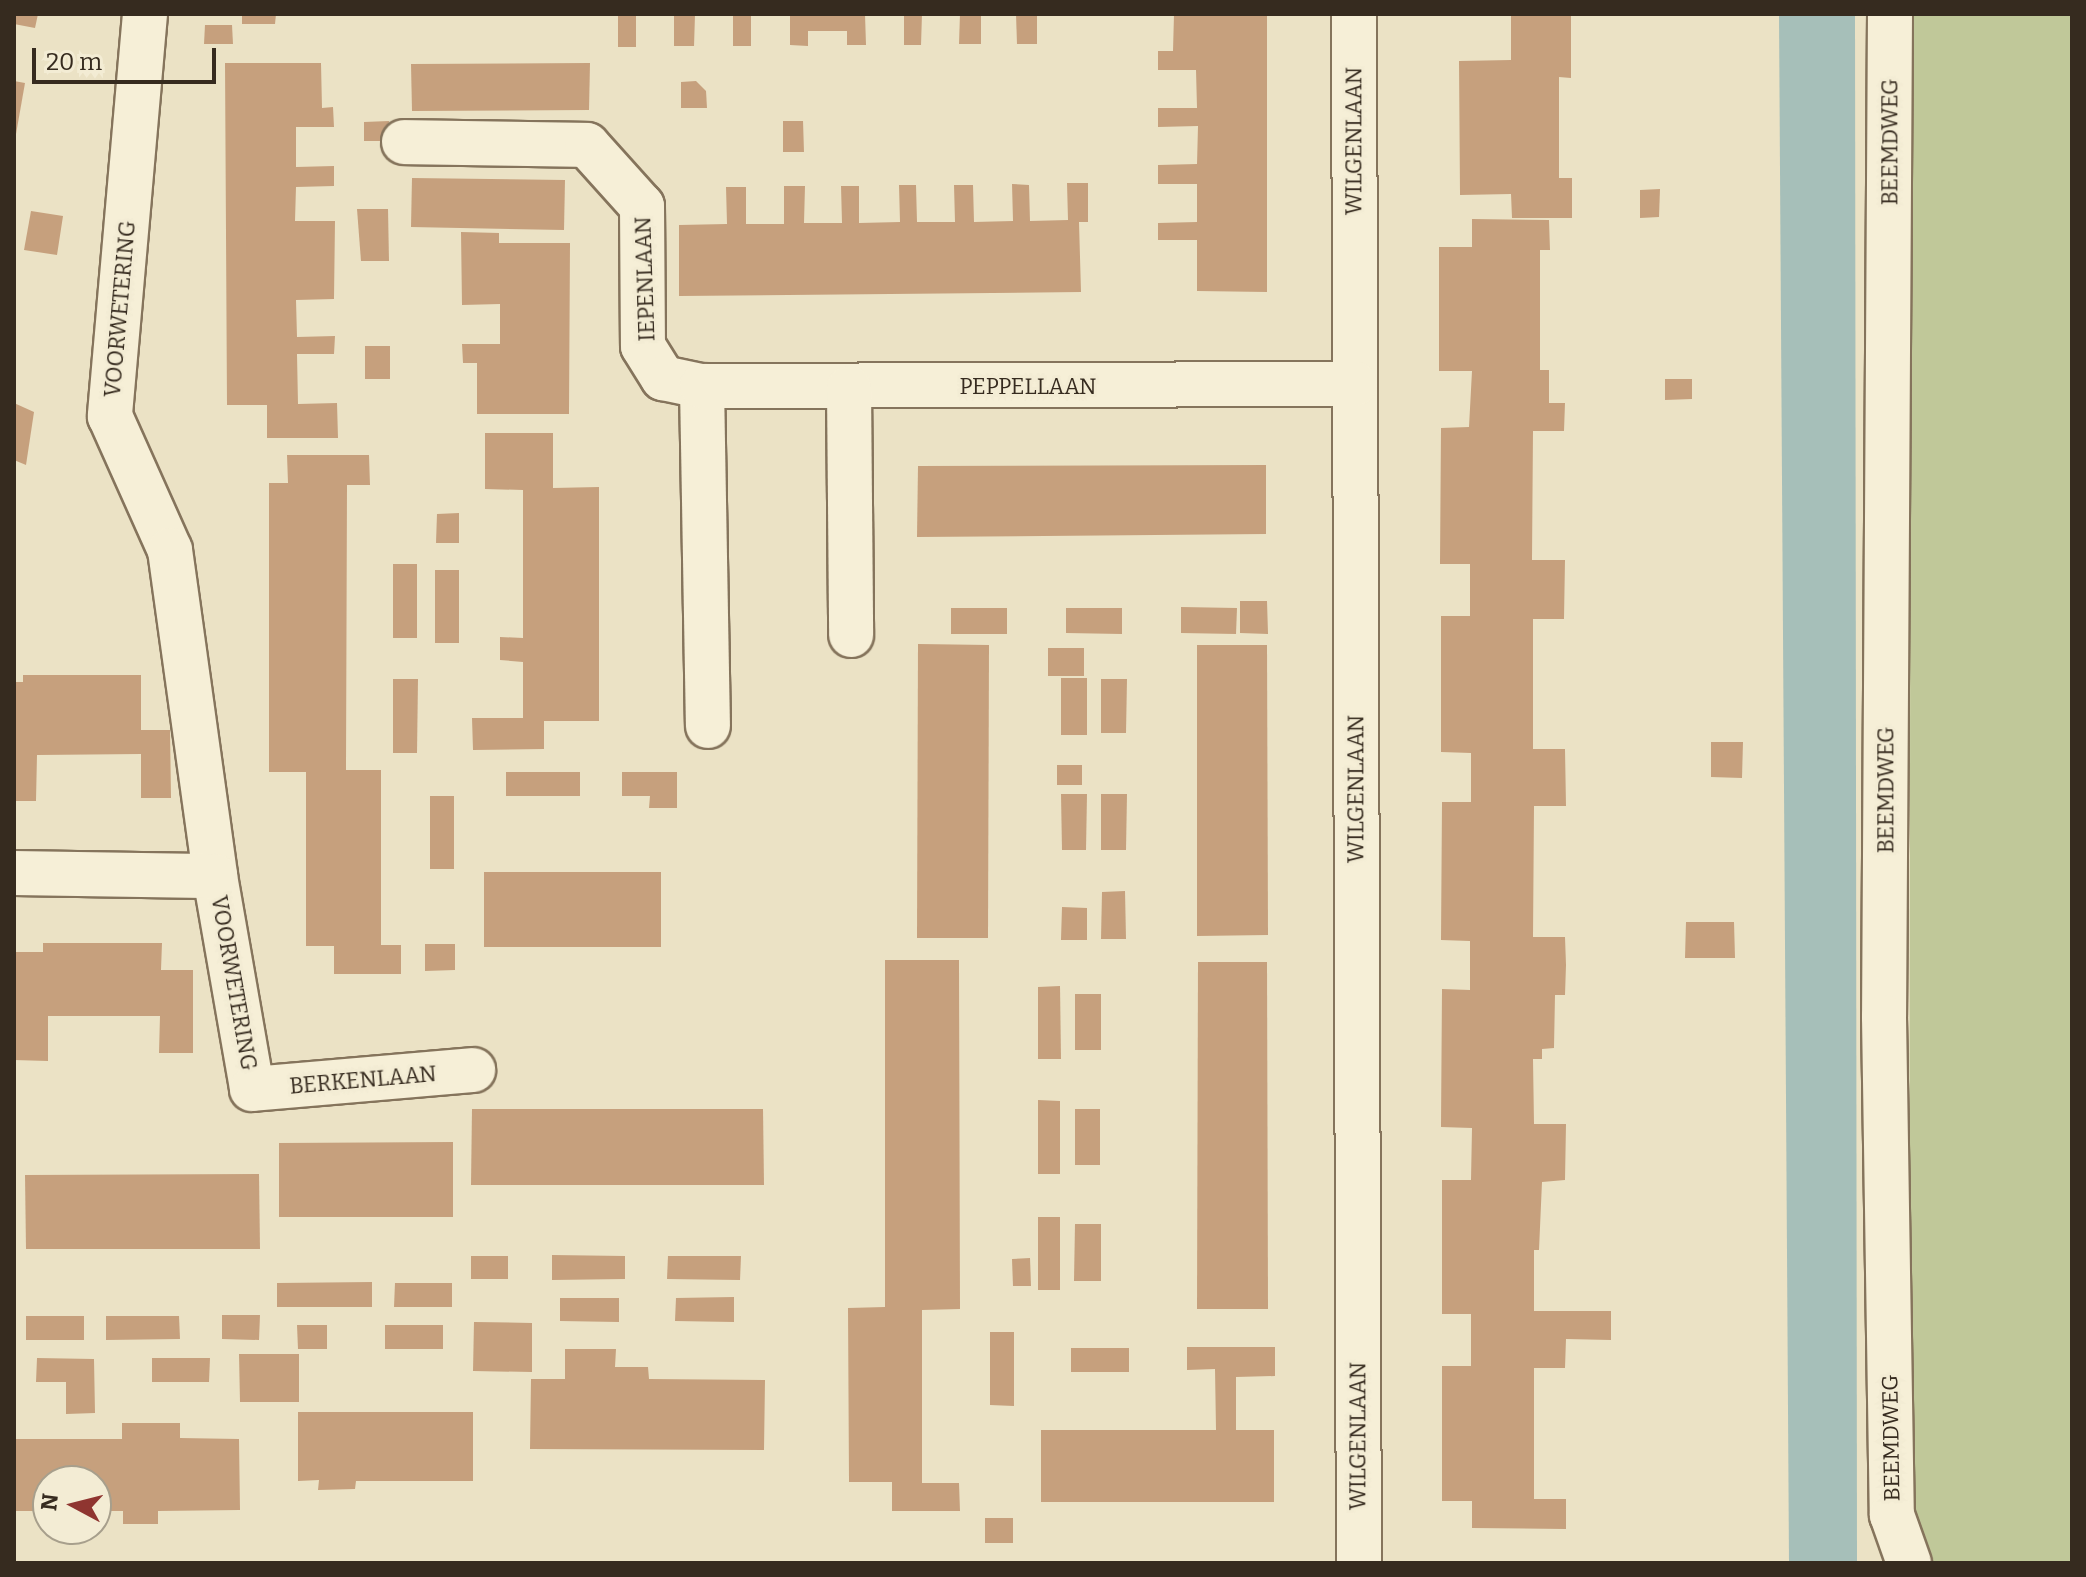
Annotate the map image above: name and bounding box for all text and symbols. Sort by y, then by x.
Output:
scale bar [36,32,220,82]
text: 20 m [46,48,102,76]
street label: WILGENLAAN [1341,67,1367,215]
street label: BEEMDWEG [1877,79,1903,205]
street label: IEPENLAAN [630,216,660,342]
street label: VOORWETERING [99,220,141,398]
street label: PEPPELLAAN [959,374,1097,400]
street label: WILGENLAAN [1343,715,1369,863]
street label: BEEMDWEG [1873,727,1899,853]
street label: VOORWETERING [206,894,262,1072]
street label: BERKENLAAN [288,1060,438,1100]
street label: WILGENLAAN [1345,1362,1371,1510]
street label: BEEMDWEG [1877,1374,1905,1502]
north arrow [32,1465,112,1545]
text: N [35,1492,64,1512]

